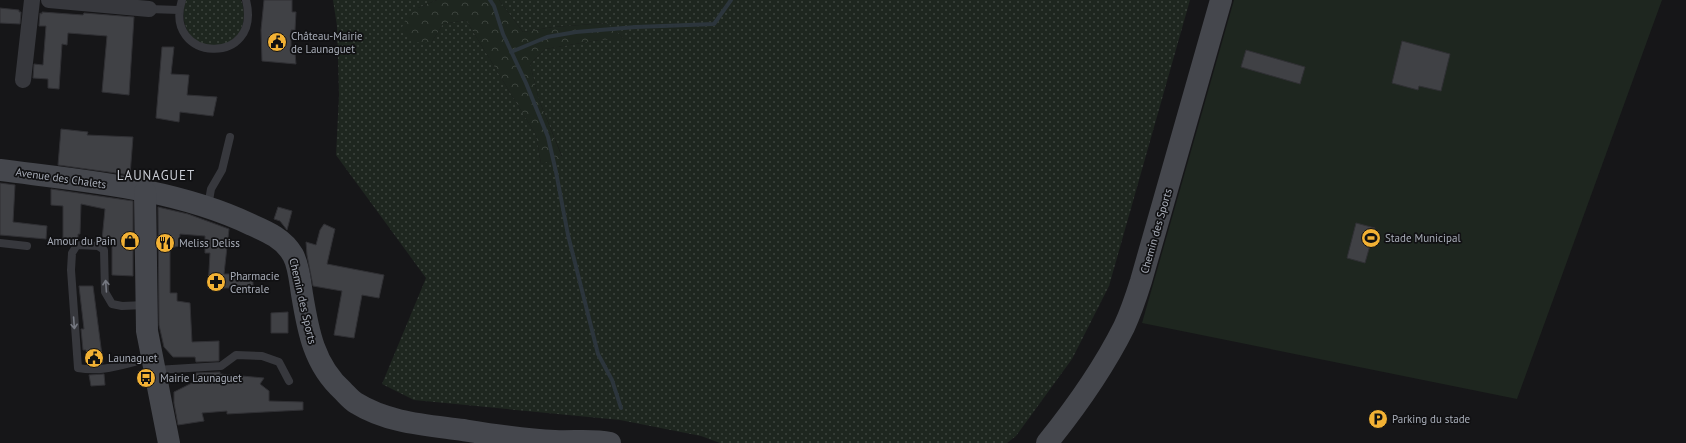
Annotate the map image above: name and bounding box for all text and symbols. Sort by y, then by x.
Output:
place label: Château-Mairie de Launaguet [291,29,363,56]
public building icon: Château-Mairie de Launaguet [266,31,288,53]
street label: Avenue des Chalets [15,165,108,191]
district label: LAUNAGUET [117,167,195,184]
street label: Chemin des Sports [1137,186,1175,275]
sports icon: Stade Municipal [1360,227,1382,249]
shop icon: Amour du Pain [119,230,141,252]
place label: Stade Municipal [1385,231,1461,245]
restaurant icon: Meliss Deliss [154,232,176,254]
place label: Amour du Pain [47,234,116,248]
place label: Meliss Deliss [179,236,240,250]
street label: Chemin des Sports [286,257,320,346]
place label: Pharmacie Centrale [230,269,280,296]
pharmacy icon: Pharmacie Centrale [205,271,227,293]
one-way arrow [102,280,109,293]
one-way arrow [71,316,78,329]
public building icon: Launaguet [83,347,105,369]
place label: Launaguet [108,351,158,365]
bus stop icon: Mairie Launaguet [135,367,157,389]
place label: Mairie Launaguet [160,371,242,385]
parking icon: Parking du stade [1367,408,1389,430]
place label: Parking du stade [1392,412,1471,426]

